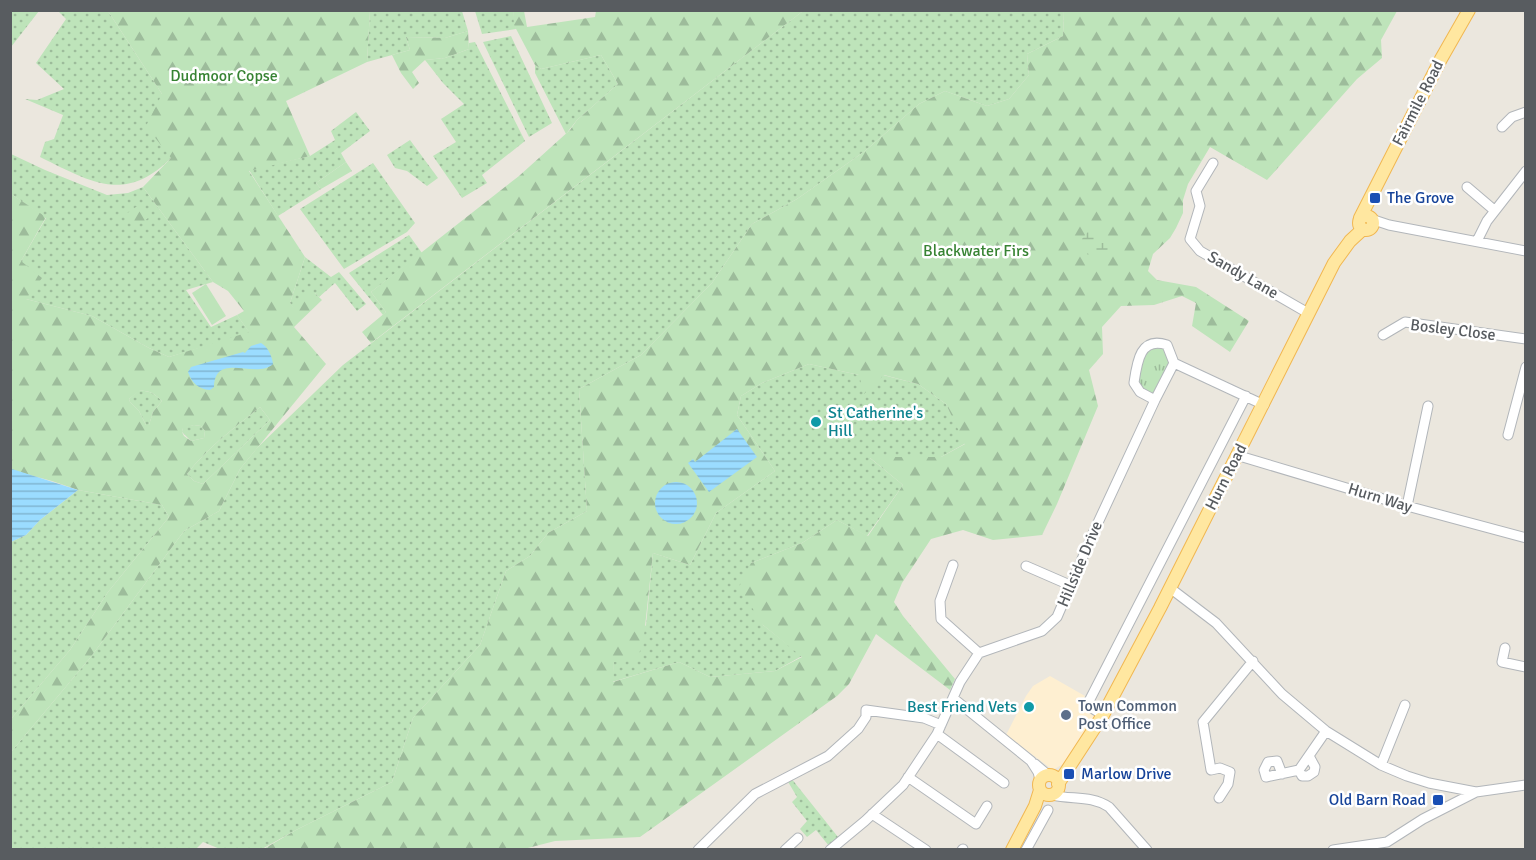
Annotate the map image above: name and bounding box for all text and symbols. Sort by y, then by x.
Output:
street label: Fairmile Road [1388,57,1448,149]
park label: Dudmoor Copse [170,66,278,86]
place label: The Grove [1387,188,1454,208]
marker: The Grove [1368,191,1382,205]
park label: Blackwater Firs [923,241,1029,261]
street label: Sandy Lane [1204,247,1282,303]
street label: Bosley Close [1409,315,1497,345]
place label: St Catherine's Hill [828,403,923,441]
marker: St Catherine's Hill [809,415,823,429]
street label: Hurn Road [1201,440,1251,514]
street label: Hurn Way [1345,479,1415,517]
street label: Hillside Drive [1053,518,1107,610]
place label: Town Common Post Office [1078,696,1177,734]
place label: Best Friend Vets [907,697,1017,717]
marker: Best Friend Vets [1022,700,1036,714]
marker: Town Common Post Office [1059,708,1073,722]
place label: Marlow Drive [1081,764,1172,784]
marker: Marlow Drive [1062,767,1076,781]
place label: Old Barn Road [1329,790,1426,810]
marker: Old Barn Road [1431,793,1445,807]

